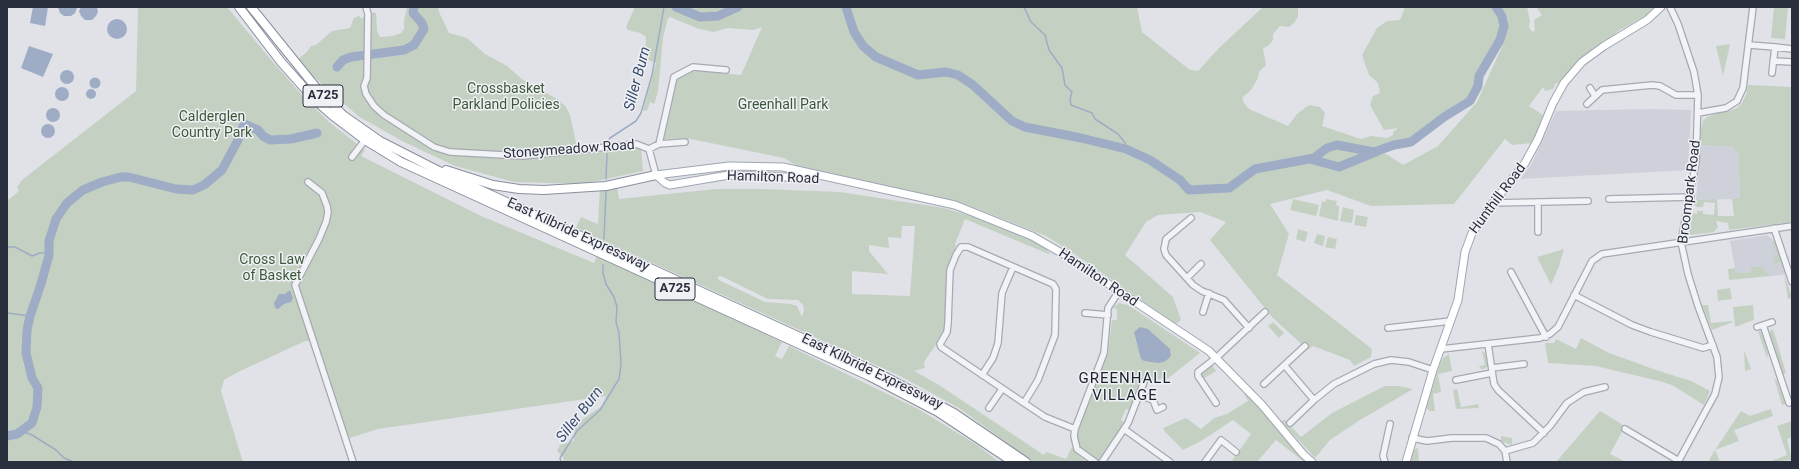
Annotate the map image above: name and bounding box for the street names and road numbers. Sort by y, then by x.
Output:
road number: A725 [303,85,343,107]
street label: Stoneymeadow Road [503,137,635,163]
street label: Broompark Road [1675,139,1705,245]
street label: Hunthill Road [1466,161,1530,237]
street label: Hamilton Road [727,168,819,188]
street label: East Kilbride Expressway [504,195,652,275]
street label: Hamilton Road [1055,245,1141,311]
road number: A725 [655,278,695,300]
street label: East Kilbride Expressway [799,330,945,414]

